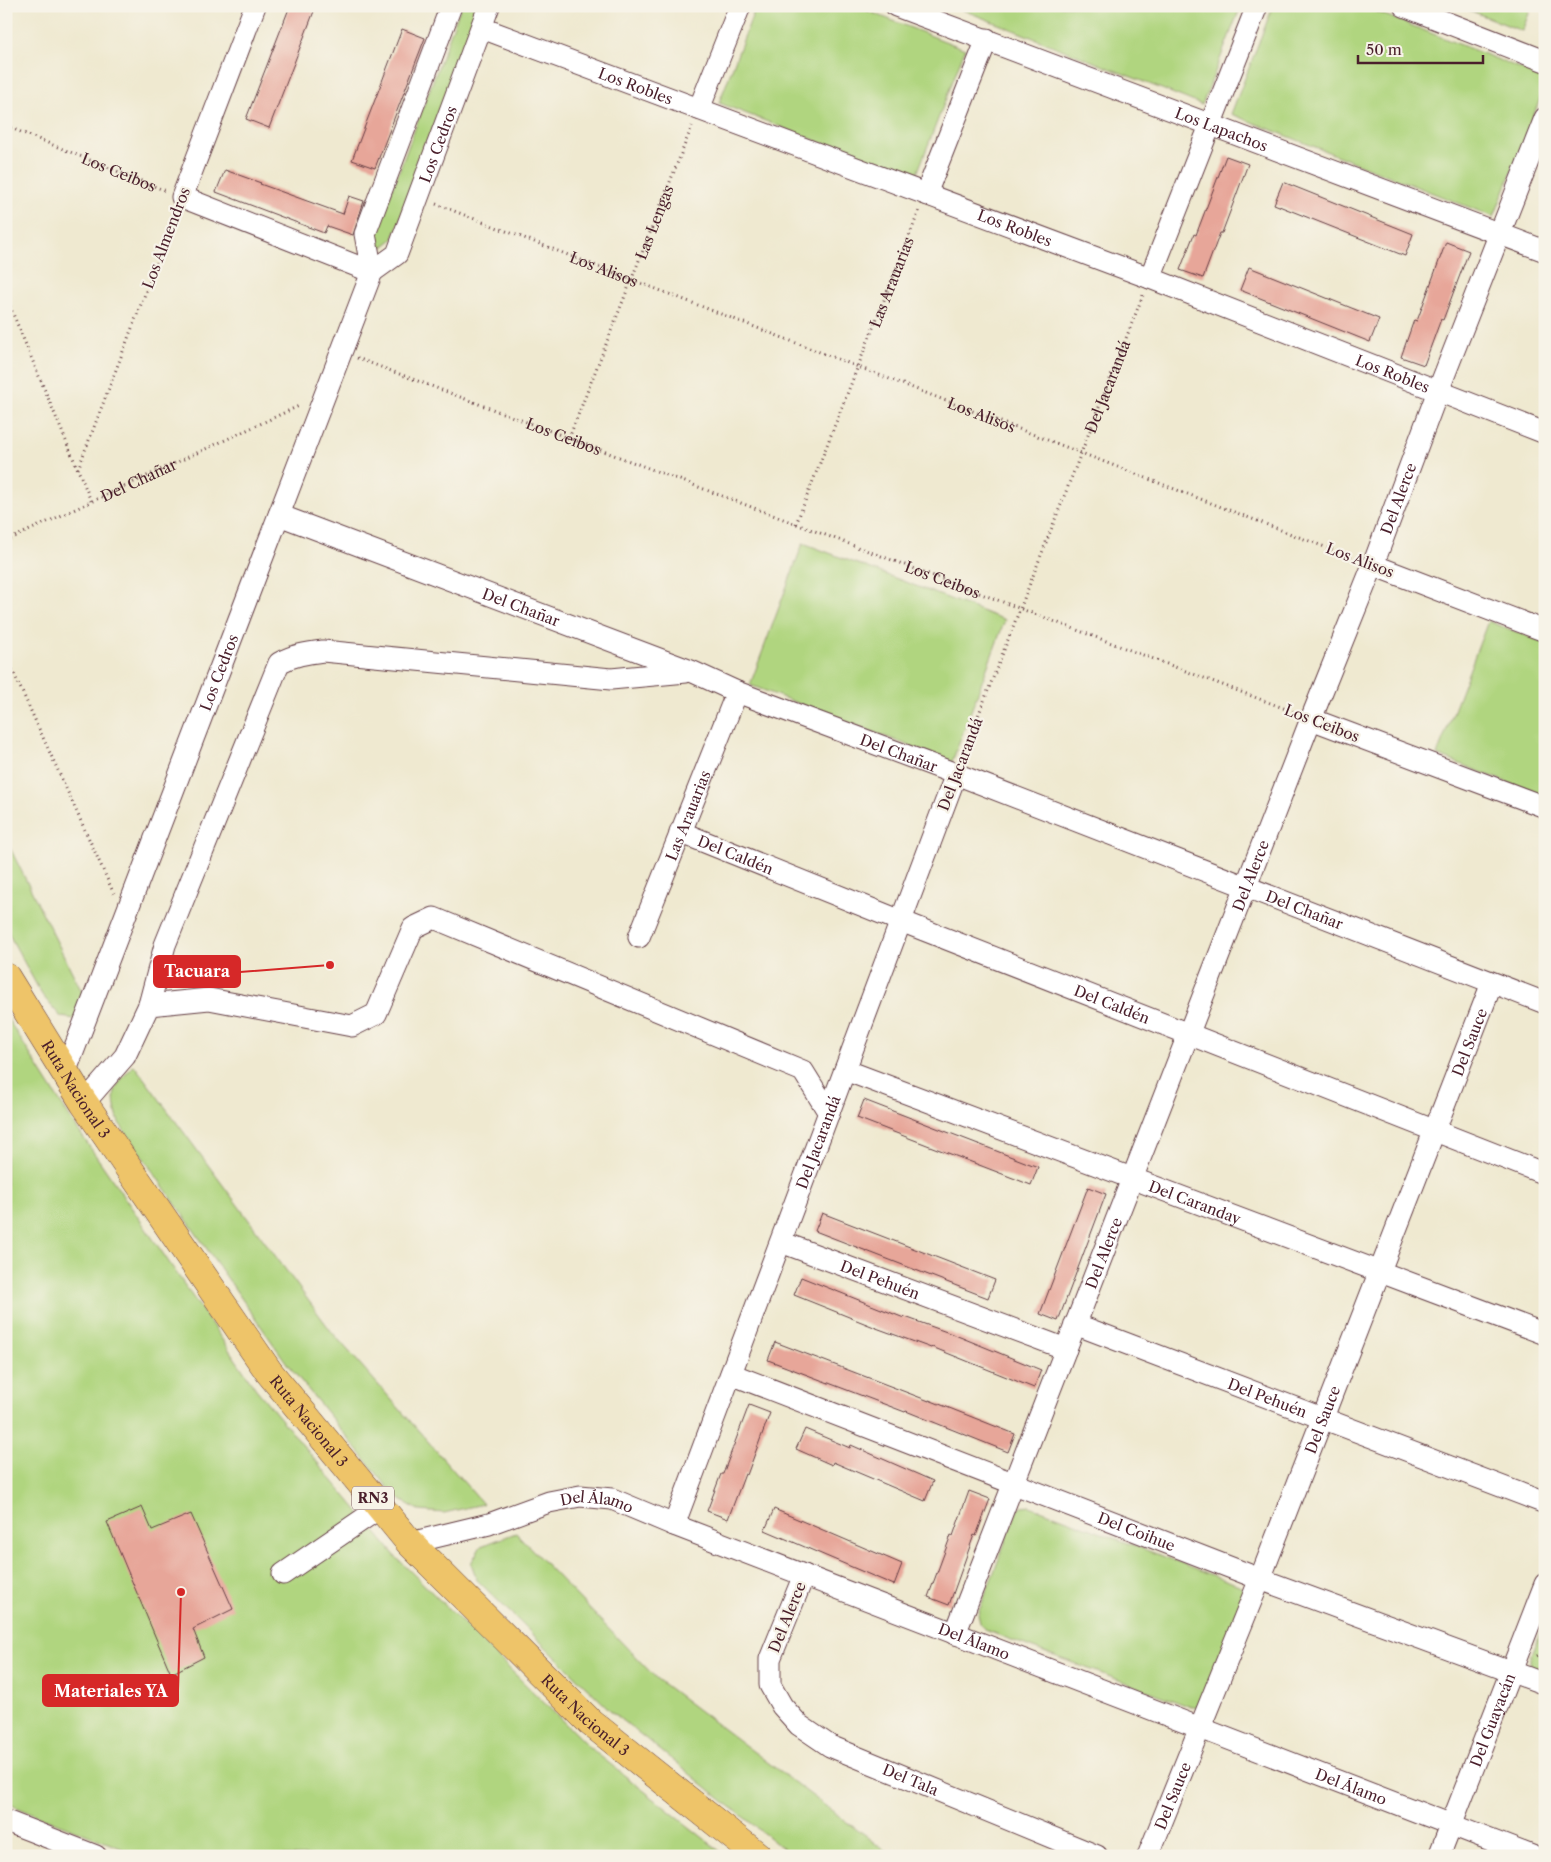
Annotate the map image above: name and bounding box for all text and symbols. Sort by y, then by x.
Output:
scale bar [1358,32,1484,64]
text: 50 m [1366,40,1402,59]
street label: Los Robles [596,63,676,108]
street label: Los Cedros [415,103,461,185]
street label: Los Lapachos [1173,103,1271,155]
street label: Los Ceibos [79,148,159,196]
street label: Las Lengas [631,182,677,262]
street label: Los Almendros [138,185,194,291]
street label: Los Robles [975,205,1055,250]
street label: Las Arauarias [865,234,917,330]
street label: Los Alisos [567,247,641,291]
street label: Del Jacarandá [1080,337,1134,436]
street label: Los Robles [1353,350,1433,396]
street label: Los Alisos [945,393,1019,436]
street label: Los Ceibos [523,413,604,459]
street label: Del Chañar [98,454,180,506]
street label: Del Alerce [1376,460,1420,537]
street label: Los Alisos [1323,538,1397,582]
street label: Los Ceibos [902,556,983,602]
street label: Del Chañar [480,583,563,630]
street label: Los Cedros [195,631,242,713]
street label: Los Ceibos [1282,700,1362,746]
street label: Del Jacarandá [933,715,987,813]
street label: Del Chañar [857,729,941,776]
street label: Las Arauarias [661,767,714,863]
street label: Del Caldén [695,831,777,878]
street label: Del Alerce [1228,837,1273,914]
street label: Del Chañar [1263,886,1347,933]
callout: Tacuara [154,956,240,987]
text: Tacuara [164,961,231,981]
street label: Del Caldén [1071,980,1153,1028]
street label: Del Sauce [1447,1005,1491,1079]
street label: Ruta Nacional 3 [38,1036,115,1142]
street label: Del Jacarandá [792,1093,844,1192]
street label: Del Caranday [1146,1176,1244,1228]
street label: Del Alerce [1081,1215,1126,1291]
street label: Del Pehuén [838,1256,923,1303]
street label: Ruta Nacional 3 [266,1371,353,1470]
street label: Del Pehuén [1225,1374,1310,1421]
street label: Del Sauce [1300,1383,1344,1456]
road number: RN3 [352,1486,394,1510]
street label: Del Álamo [558,1487,637,1517]
street label: Del Coihue [1095,1508,1178,1555]
street label: Del Alerce [764,1579,810,1655]
street label: Del Álamo [936,1618,1013,1663]
street label: Ruta Nacional 3 [537,1670,634,1760]
street label: Del Guayacán [1465,1670,1519,1770]
callout: Materiales YA [43,1675,178,1706]
text: Materiales YA [54,1681,169,1701]
street label: Del Tala [880,1759,942,1799]
street label: Del Sauce [1150,1759,1195,1832]
street label: Del Álamo [1313,1764,1390,1809]

